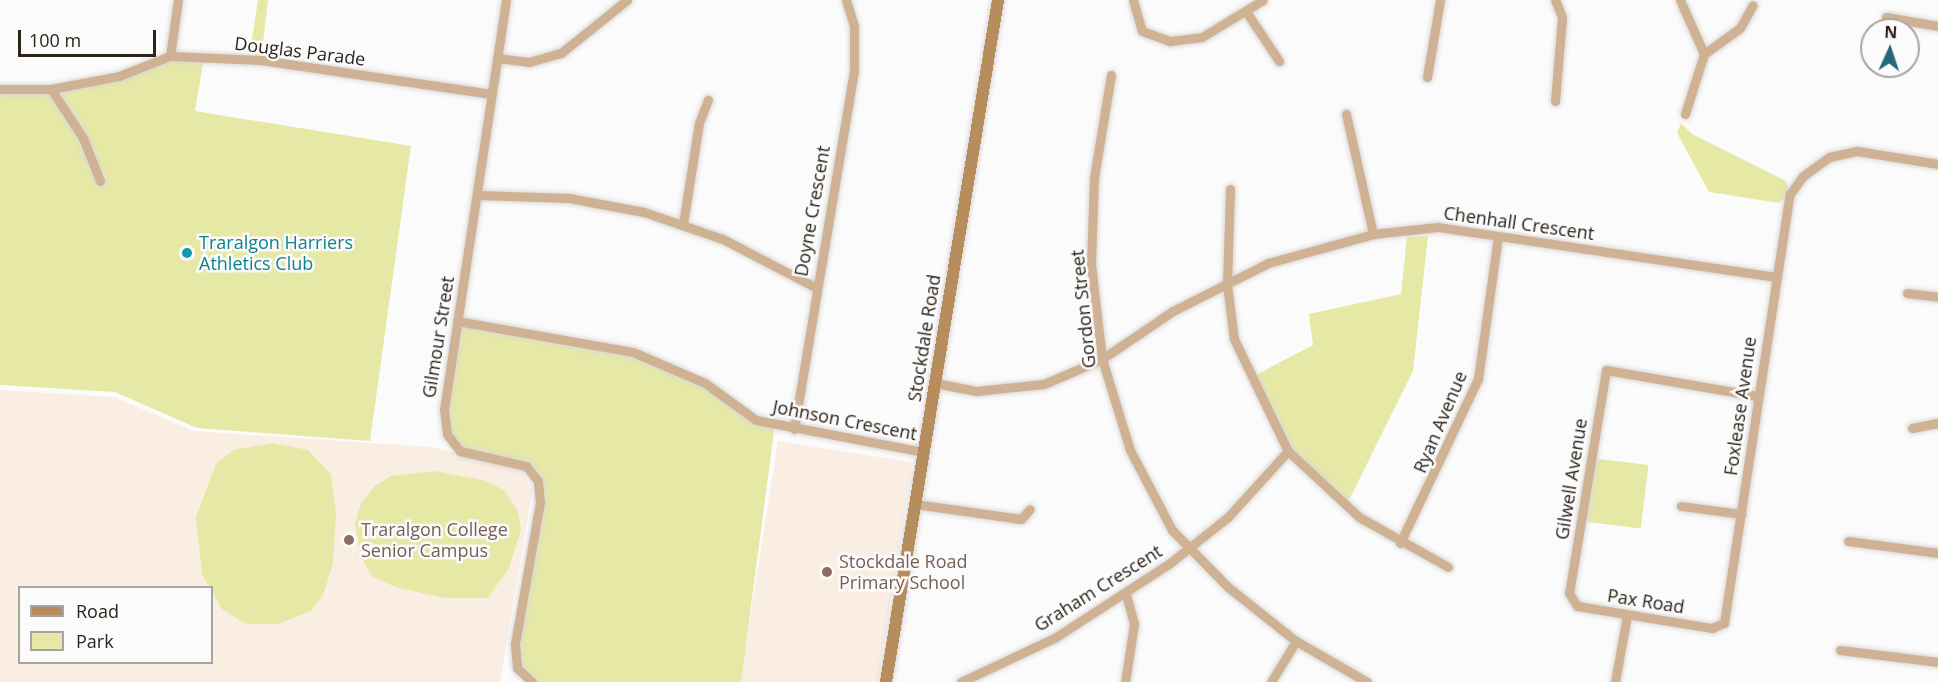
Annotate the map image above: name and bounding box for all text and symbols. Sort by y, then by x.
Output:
scale bar [21,18,159,56]
north arrow [1860,18,1920,78]
text: N [1884,21,1898,43]
text: 100 m [29,28,81,52]
street label: Douglas Parade [233,32,367,70]
street label: Doyne Crescent [790,144,834,278]
street label: Chenhall Crescent [1442,202,1596,244]
place label: Traralgon Harriers Athletics Club [199,232,353,274]
marker: Traralgon Harriers Athletics Club [180,246,194,260]
street label: Gordon Street [1066,249,1100,369]
street label: Stockdale Road [903,273,945,403]
street label: Gilmour Street [418,275,458,399]
street label: Foxlease Avenue [1720,335,1760,477]
street label: Ryan Avenue [1409,368,1471,476]
street label: Johnson Crescent [771,395,919,445]
street label: Gilwell Avenue [1551,417,1591,541]
place label: Traralgon College Senior Campus [361,519,508,562]
marker: Traralgon College Senior Campus [342,533,356,547]
street label: Graham Crescent [1030,540,1166,636]
place label: Stockdale Road Primary School [839,551,967,594]
marker: Stockdale Road Primary School [820,565,834,579]
street label: Pax Road [1606,584,1686,618]
legend [18,586,213,664]
text: Road [76,599,119,623]
text: Park [76,629,114,653]

